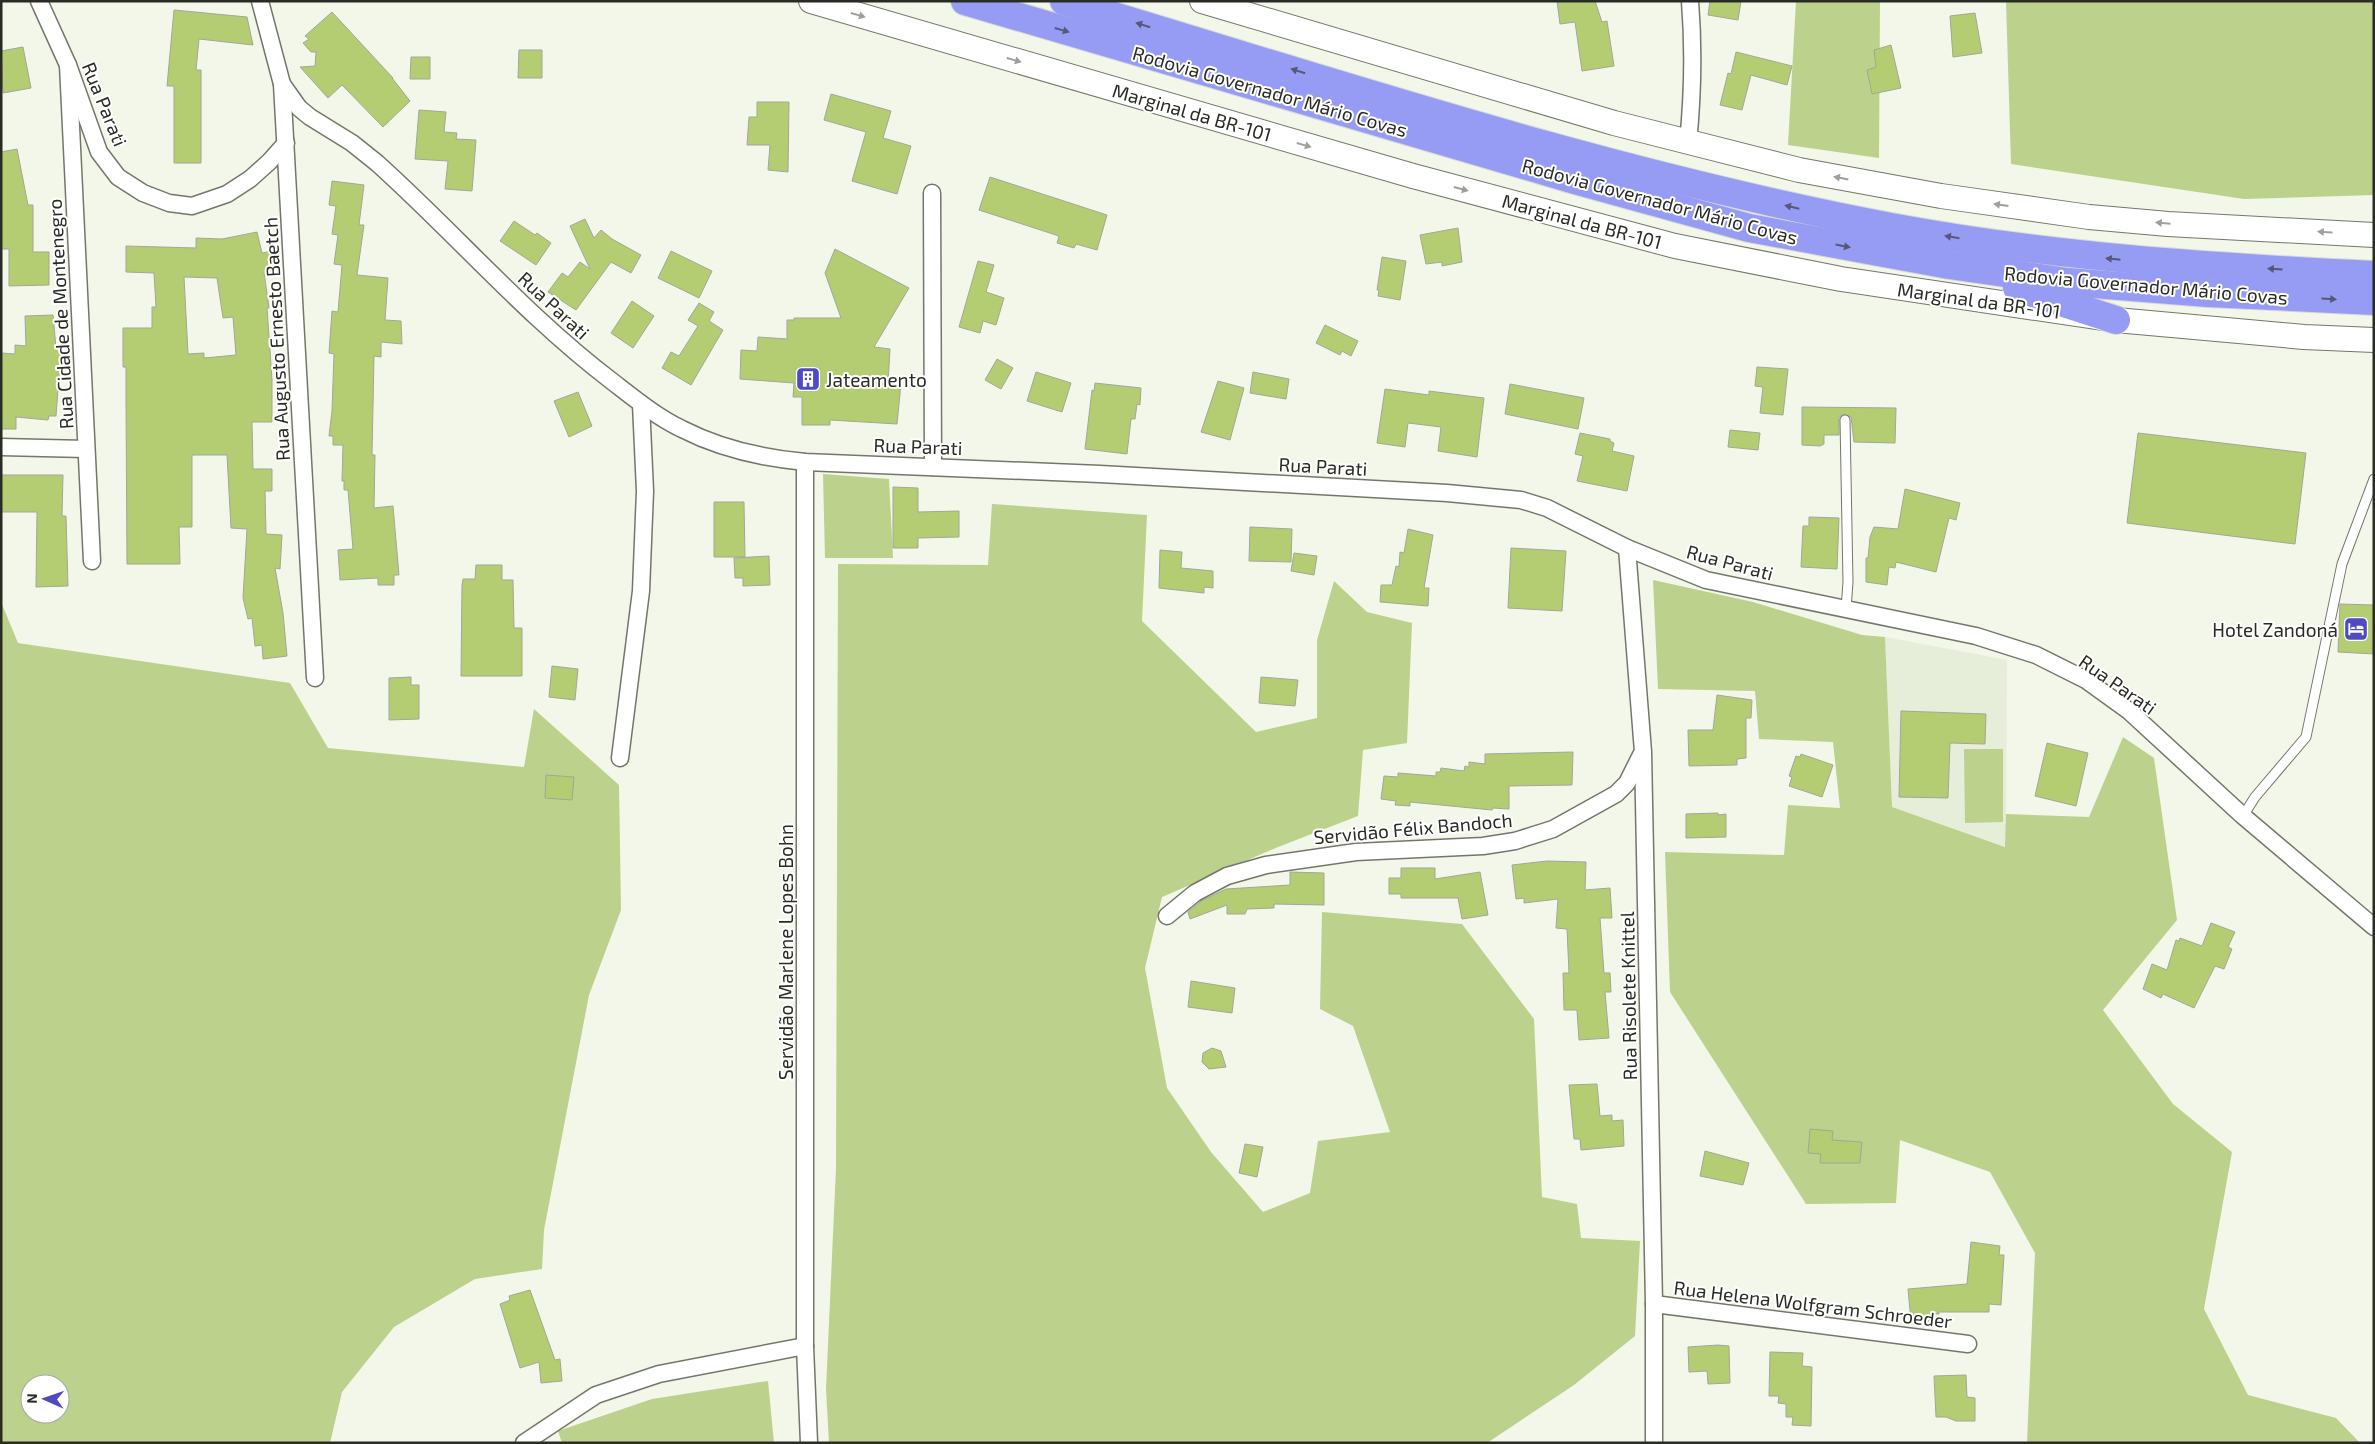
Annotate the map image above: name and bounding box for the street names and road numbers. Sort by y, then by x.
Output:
street label: Rodovia Governador Mário Covas [1130,41,1410,141]
street label: Rua Parati [78,59,132,149]
street label: Marginal da BR-101 [1110,78,1274,146]
street label: Rodovia Governador Mário Covas [1520,153,1800,249]
street label: Marginal da BR-101 [1500,189,1664,253]
street label: Rua Cidade de Montenegro [42,198,78,430]
street label: Rua Augusto Ernesto Baetch [258,216,294,462]
street label: Rodovia Governador Mário Covas [2003,261,2289,309]
street label: Rua Parati [514,266,594,344]
street label: Marginal da BR-101 [1896,277,2062,323]
street label: Rua Parati [873,433,963,459]
street label: Rua Parati [1278,452,1368,480]
street label: Rua Parati [1684,539,1776,585]
street label: Rua Parati [2075,649,2161,719]
street label: Servidão Félix Bandoch [1313,808,1513,848]
street label: Servidão Marlene Lopes Bohn [774,824,797,1080]
street label: Rua Risolete Knittel [1615,911,1641,1081]
street label: Rua Helena Wolfgram Schroeder [1673,1276,1954,1333]

